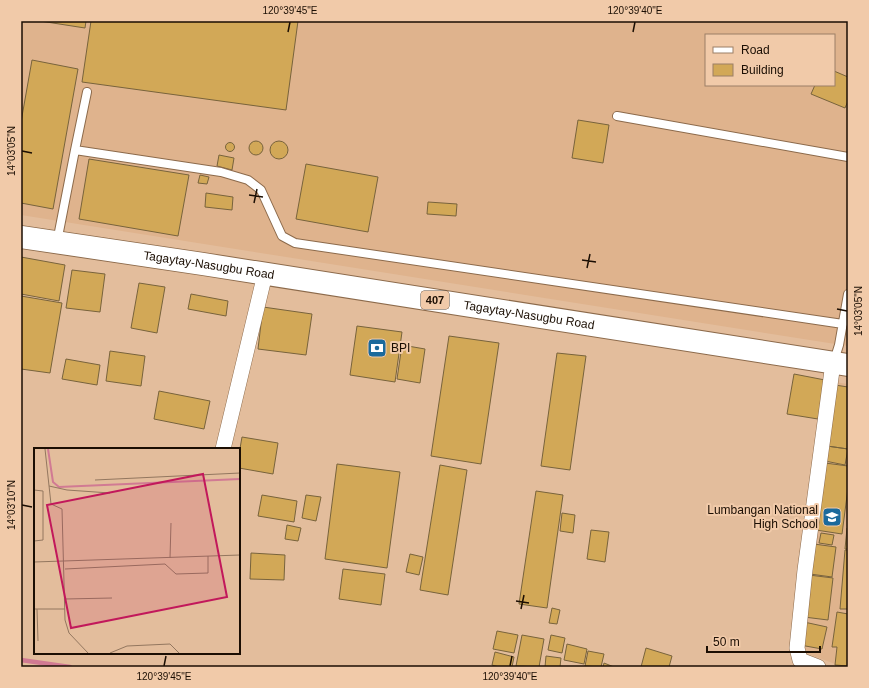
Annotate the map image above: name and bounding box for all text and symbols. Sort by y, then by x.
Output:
text: 120°39'45"E [262,5,318,16]
text: 120°39'40"E [607,5,663,16]
legend [705,34,835,86]
text: Road [741,43,770,57]
text: Building [741,63,784,77]
text: 14°03'05"N [6,126,17,176]
street label: Tagaytay-Nasugbu Road [142,248,275,282]
text: 14°03'05"N [853,286,864,336]
road number: 407 [421,291,449,309]
street label: Tagaytay-Nasugbu Road [463,298,595,332]
bank icon: BPI [366,337,388,359]
place label: BPI [391,341,410,355]
inset map [34,448,240,654]
text: 14°03'10"N [6,480,17,530]
place label: Lumbangan National High School [707,503,818,531]
school or university icon: Lumbangan National High School [821,506,843,528]
scale bar [707,628,820,654]
text: 50 m [713,635,740,649]
text: 120°39'45"E [136,671,192,682]
text: 120°39'40"E [482,671,538,682]

